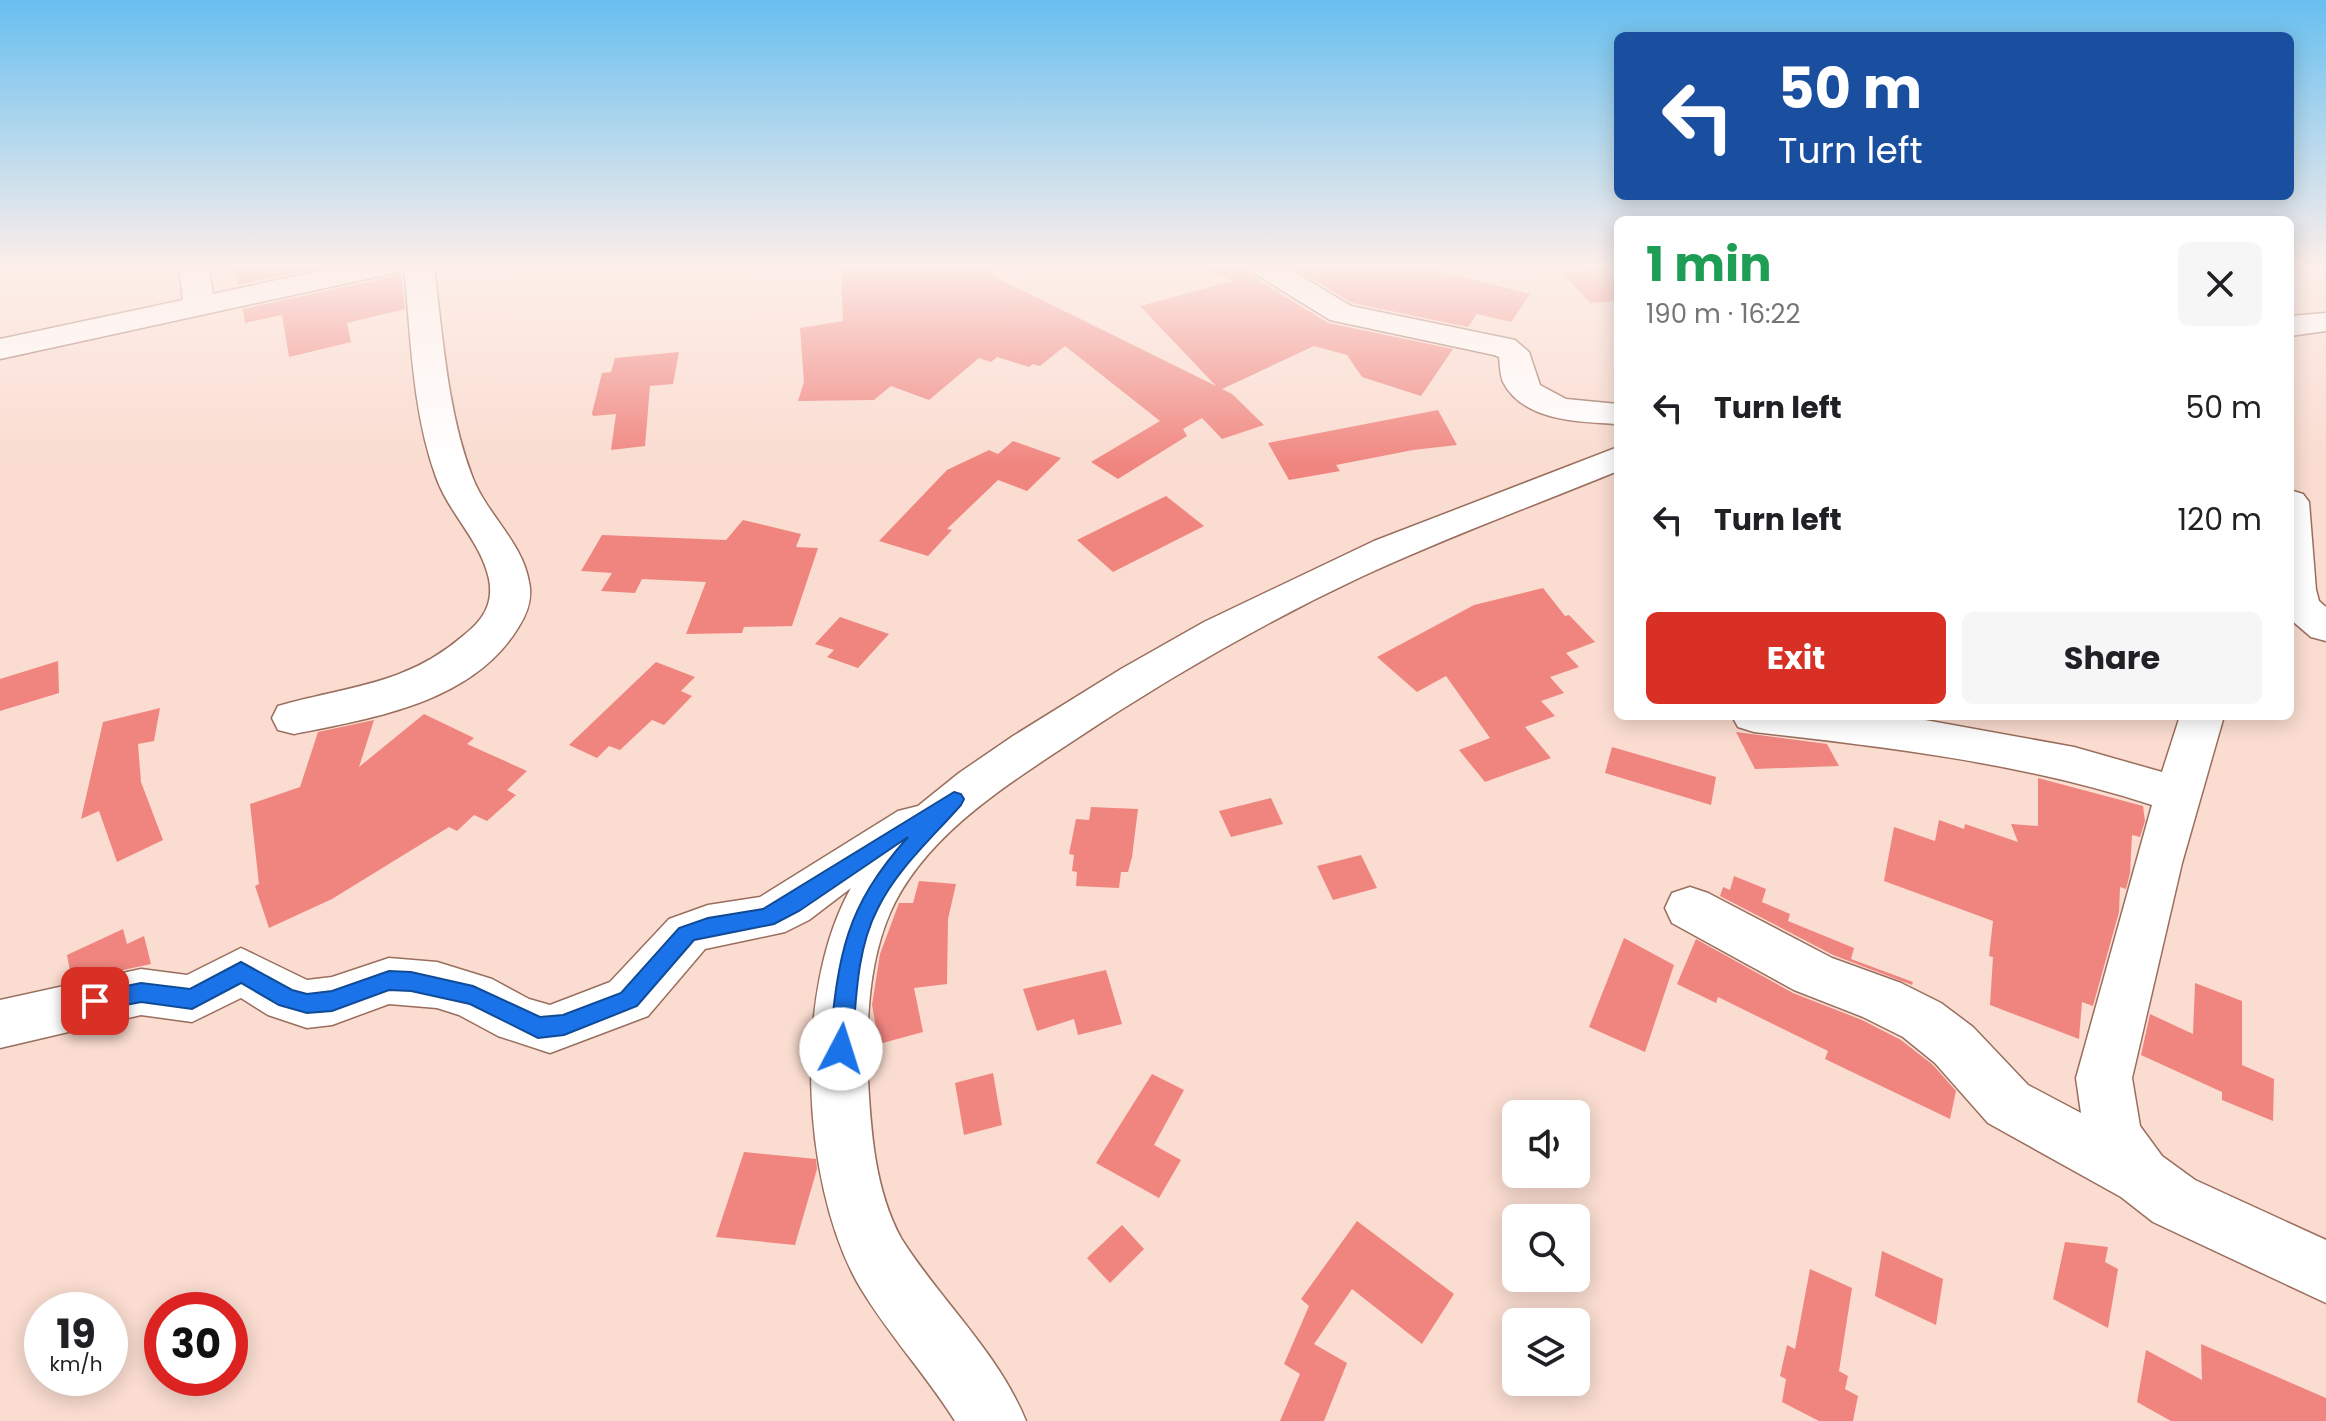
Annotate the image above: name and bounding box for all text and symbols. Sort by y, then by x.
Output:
text: 50 m [1778,49,1922,128]
icon: left [1646,64,1750,168]
text: Turn left [1778,125,1923,176]
text: 1 min [1646,231,1772,298]
button: close [2178,242,2262,326]
text: 190 m · 16:22 [1646,296,1800,332]
icon: left [1646,386,1690,430]
text: Turn left [1714,386,1842,429]
text: 50 m [2185,386,2262,429]
icon: left [1646,498,1690,542]
text: Turn left [1714,498,1842,541]
text: 120 m [2177,498,2262,541]
button: Exit [1646,612,1946,704]
button: Share [1962,612,2262,704]
pin [61,967,129,1035]
icon: arrive [73,979,117,1023]
position arrow [799,1007,883,1091]
map controls [1502,1100,1590,1396]
button: sound [1502,1100,1590,1188]
button: search [1502,1204,1590,1292]
speed limit sign: 30 [144,1292,248,1396]
text: 19 [56,1306,96,1362]
button: layers [1502,1308,1590,1396]
text: km/h [49,1350,103,1378]

